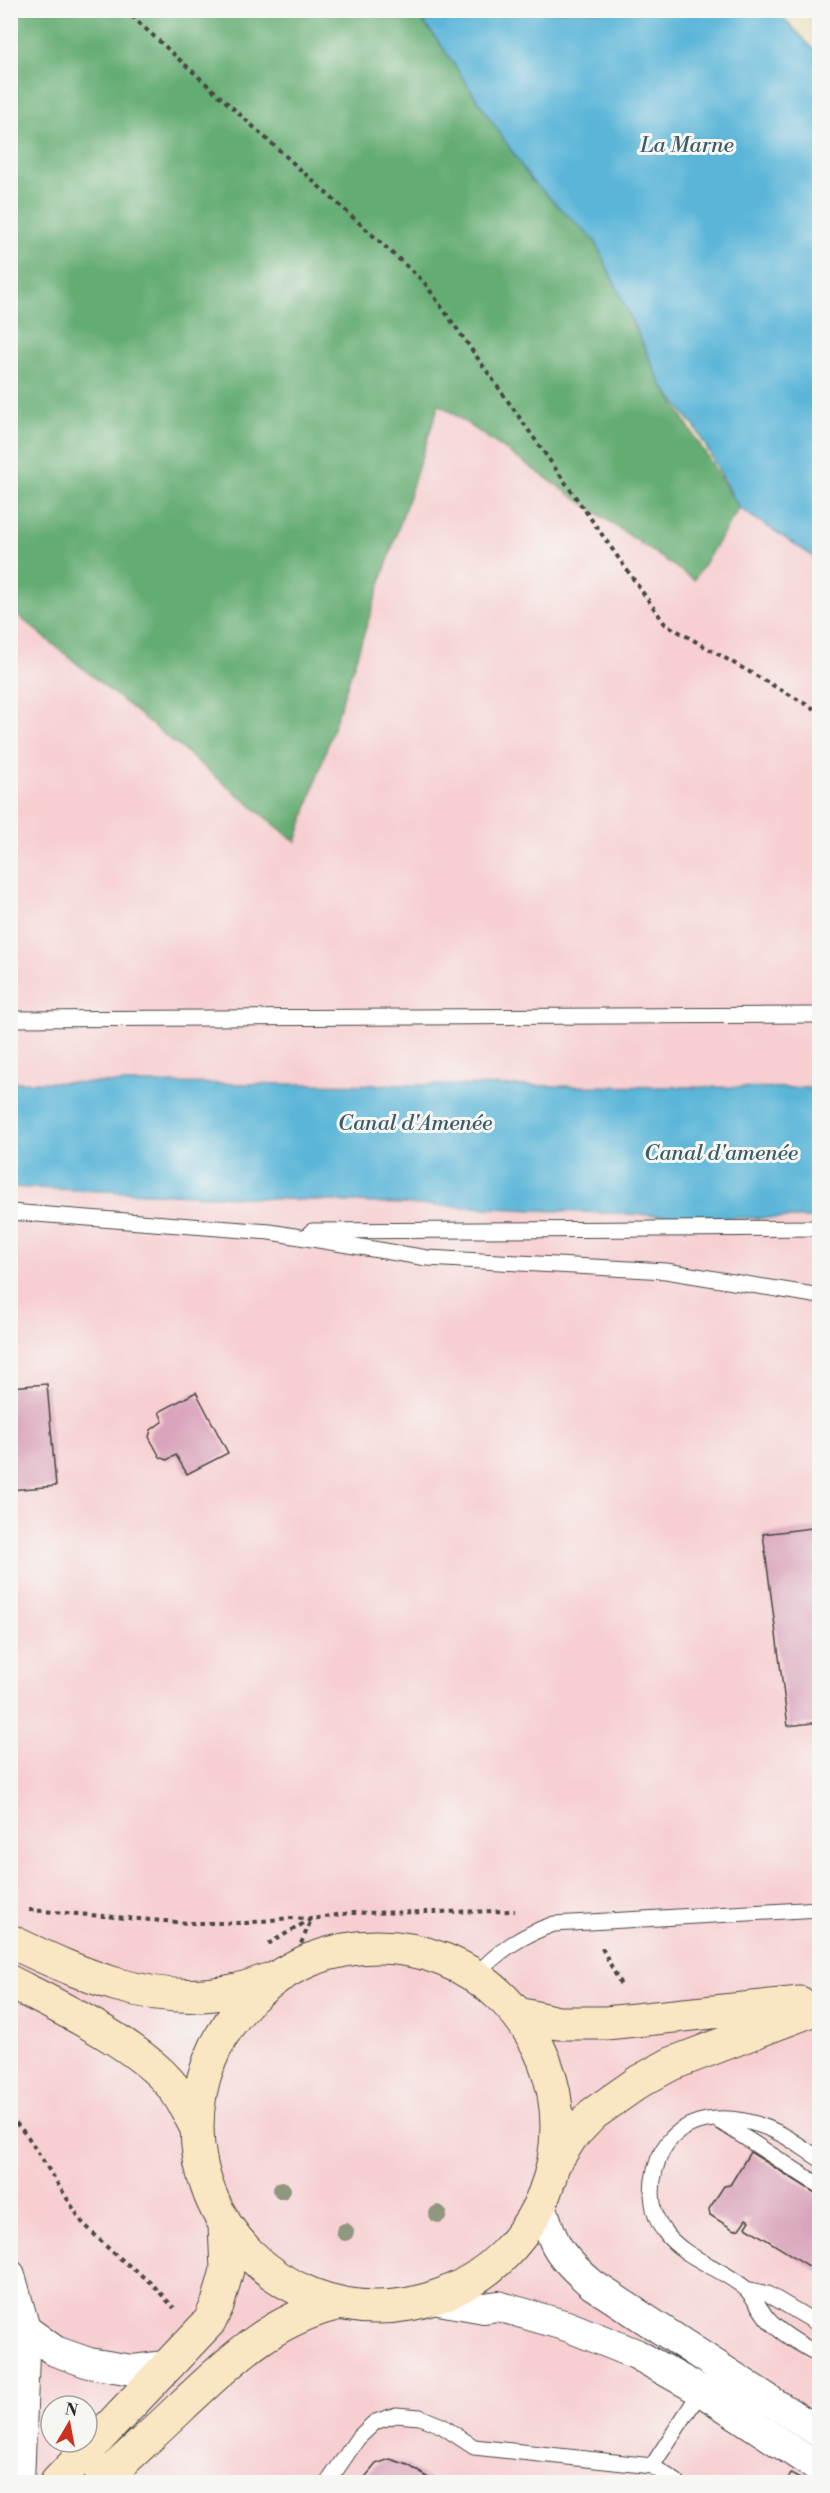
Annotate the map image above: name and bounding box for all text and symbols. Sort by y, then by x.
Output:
water label: La Marne [639,132,734,159]
water label: Canal d'Amenée [338,1110,492,1137]
water label: Canal d'amenée [644,1140,798,1167]
north arrow [39,2394,99,2454]
text: N [63,2399,80,2421]

